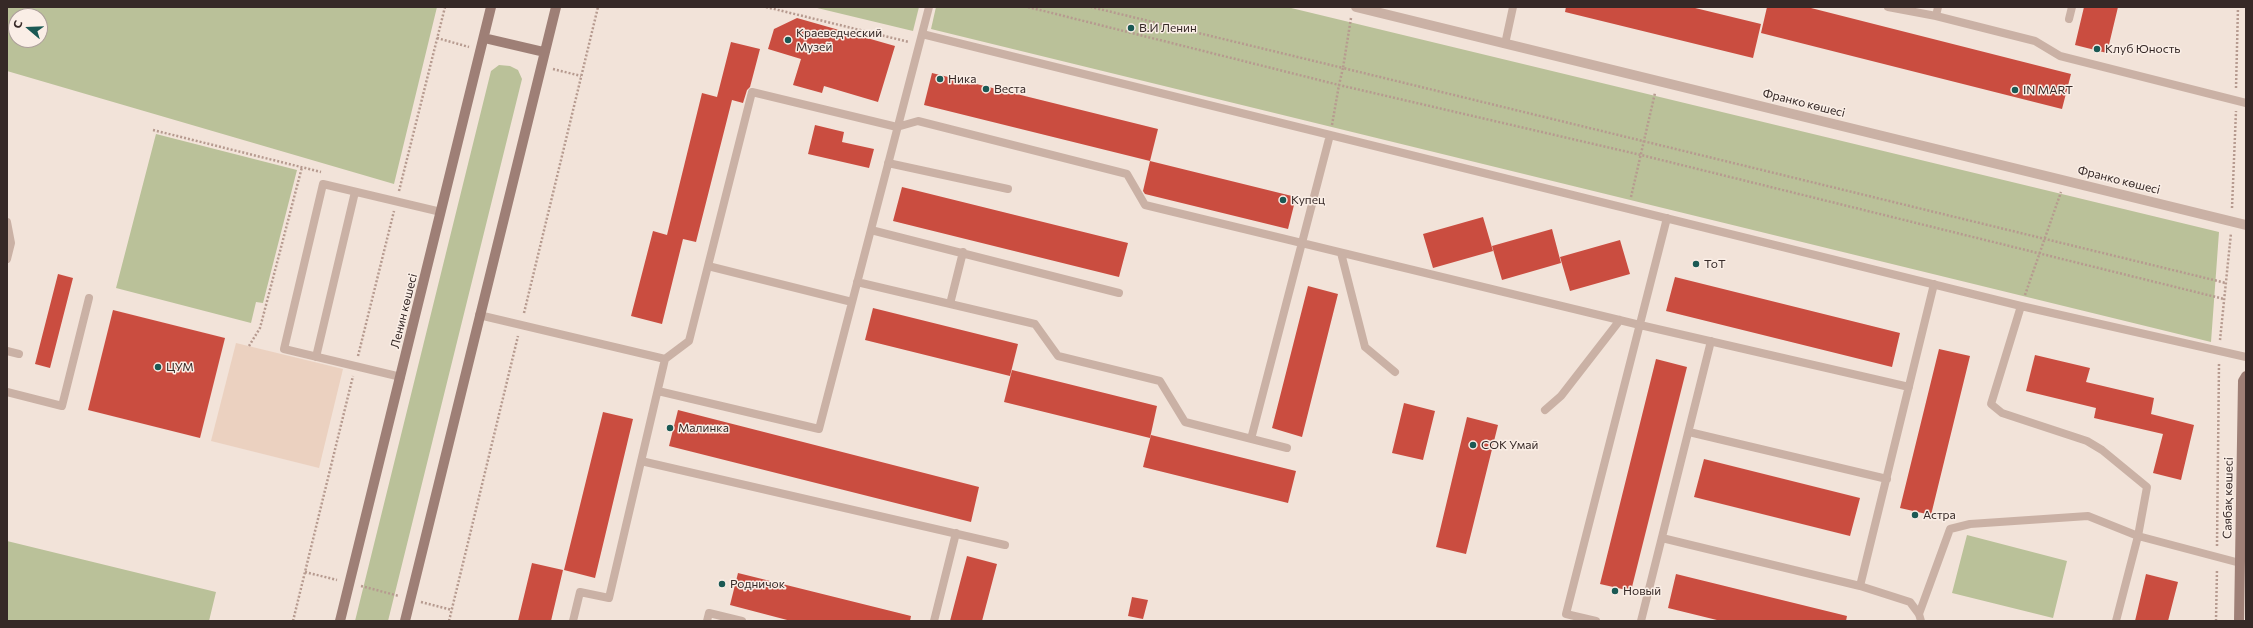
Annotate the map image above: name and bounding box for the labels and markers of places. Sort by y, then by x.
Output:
place label: В.И Ленин [1139,21,1197,35]
marker: В.И Ленин [1126,23,1136,33]
place label: Краеведческий Музей [796,26,882,54]
marker: Краеведческий Музей [783,35,793,45]
place label: Клуб Юность [2105,42,2181,56]
marker: Клуб Юность [2092,44,2102,54]
place label: Ника [948,72,977,86]
marker: Ника [935,74,945,84]
place label: Веста [994,82,1026,96]
place label: IN MART [2023,83,2073,97]
marker: Веста [981,84,991,94]
marker: IN MART [2010,85,2020,95]
place label: Купец [1291,193,1325,207]
marker: Купец [1278,195,1288,205]
place label: ТоТ [1704,257,1726,271]
marker: ТоТ [1691,259,1701,269]
place label: ЦУМ [166,360,194,374]
marker: ЦУМ [153,362,163,372]
place label: Малинка [678,421,729,435]
marker: Малинка [665,423,675,433]
place label: СОК Умай [1481,438,1538,452]
marker: СОК Умай [1468,440,1478,450]
place label: Астра [1923,508,1956,522]
marker: Астра [1910,510,1920,520]
place label: Родничок [730,577,785,591]
marker: Родничок [717,579,727,589]
place label: Новый [1623,584,1661,598]
marker: Новый [1610,586,1620,596]

